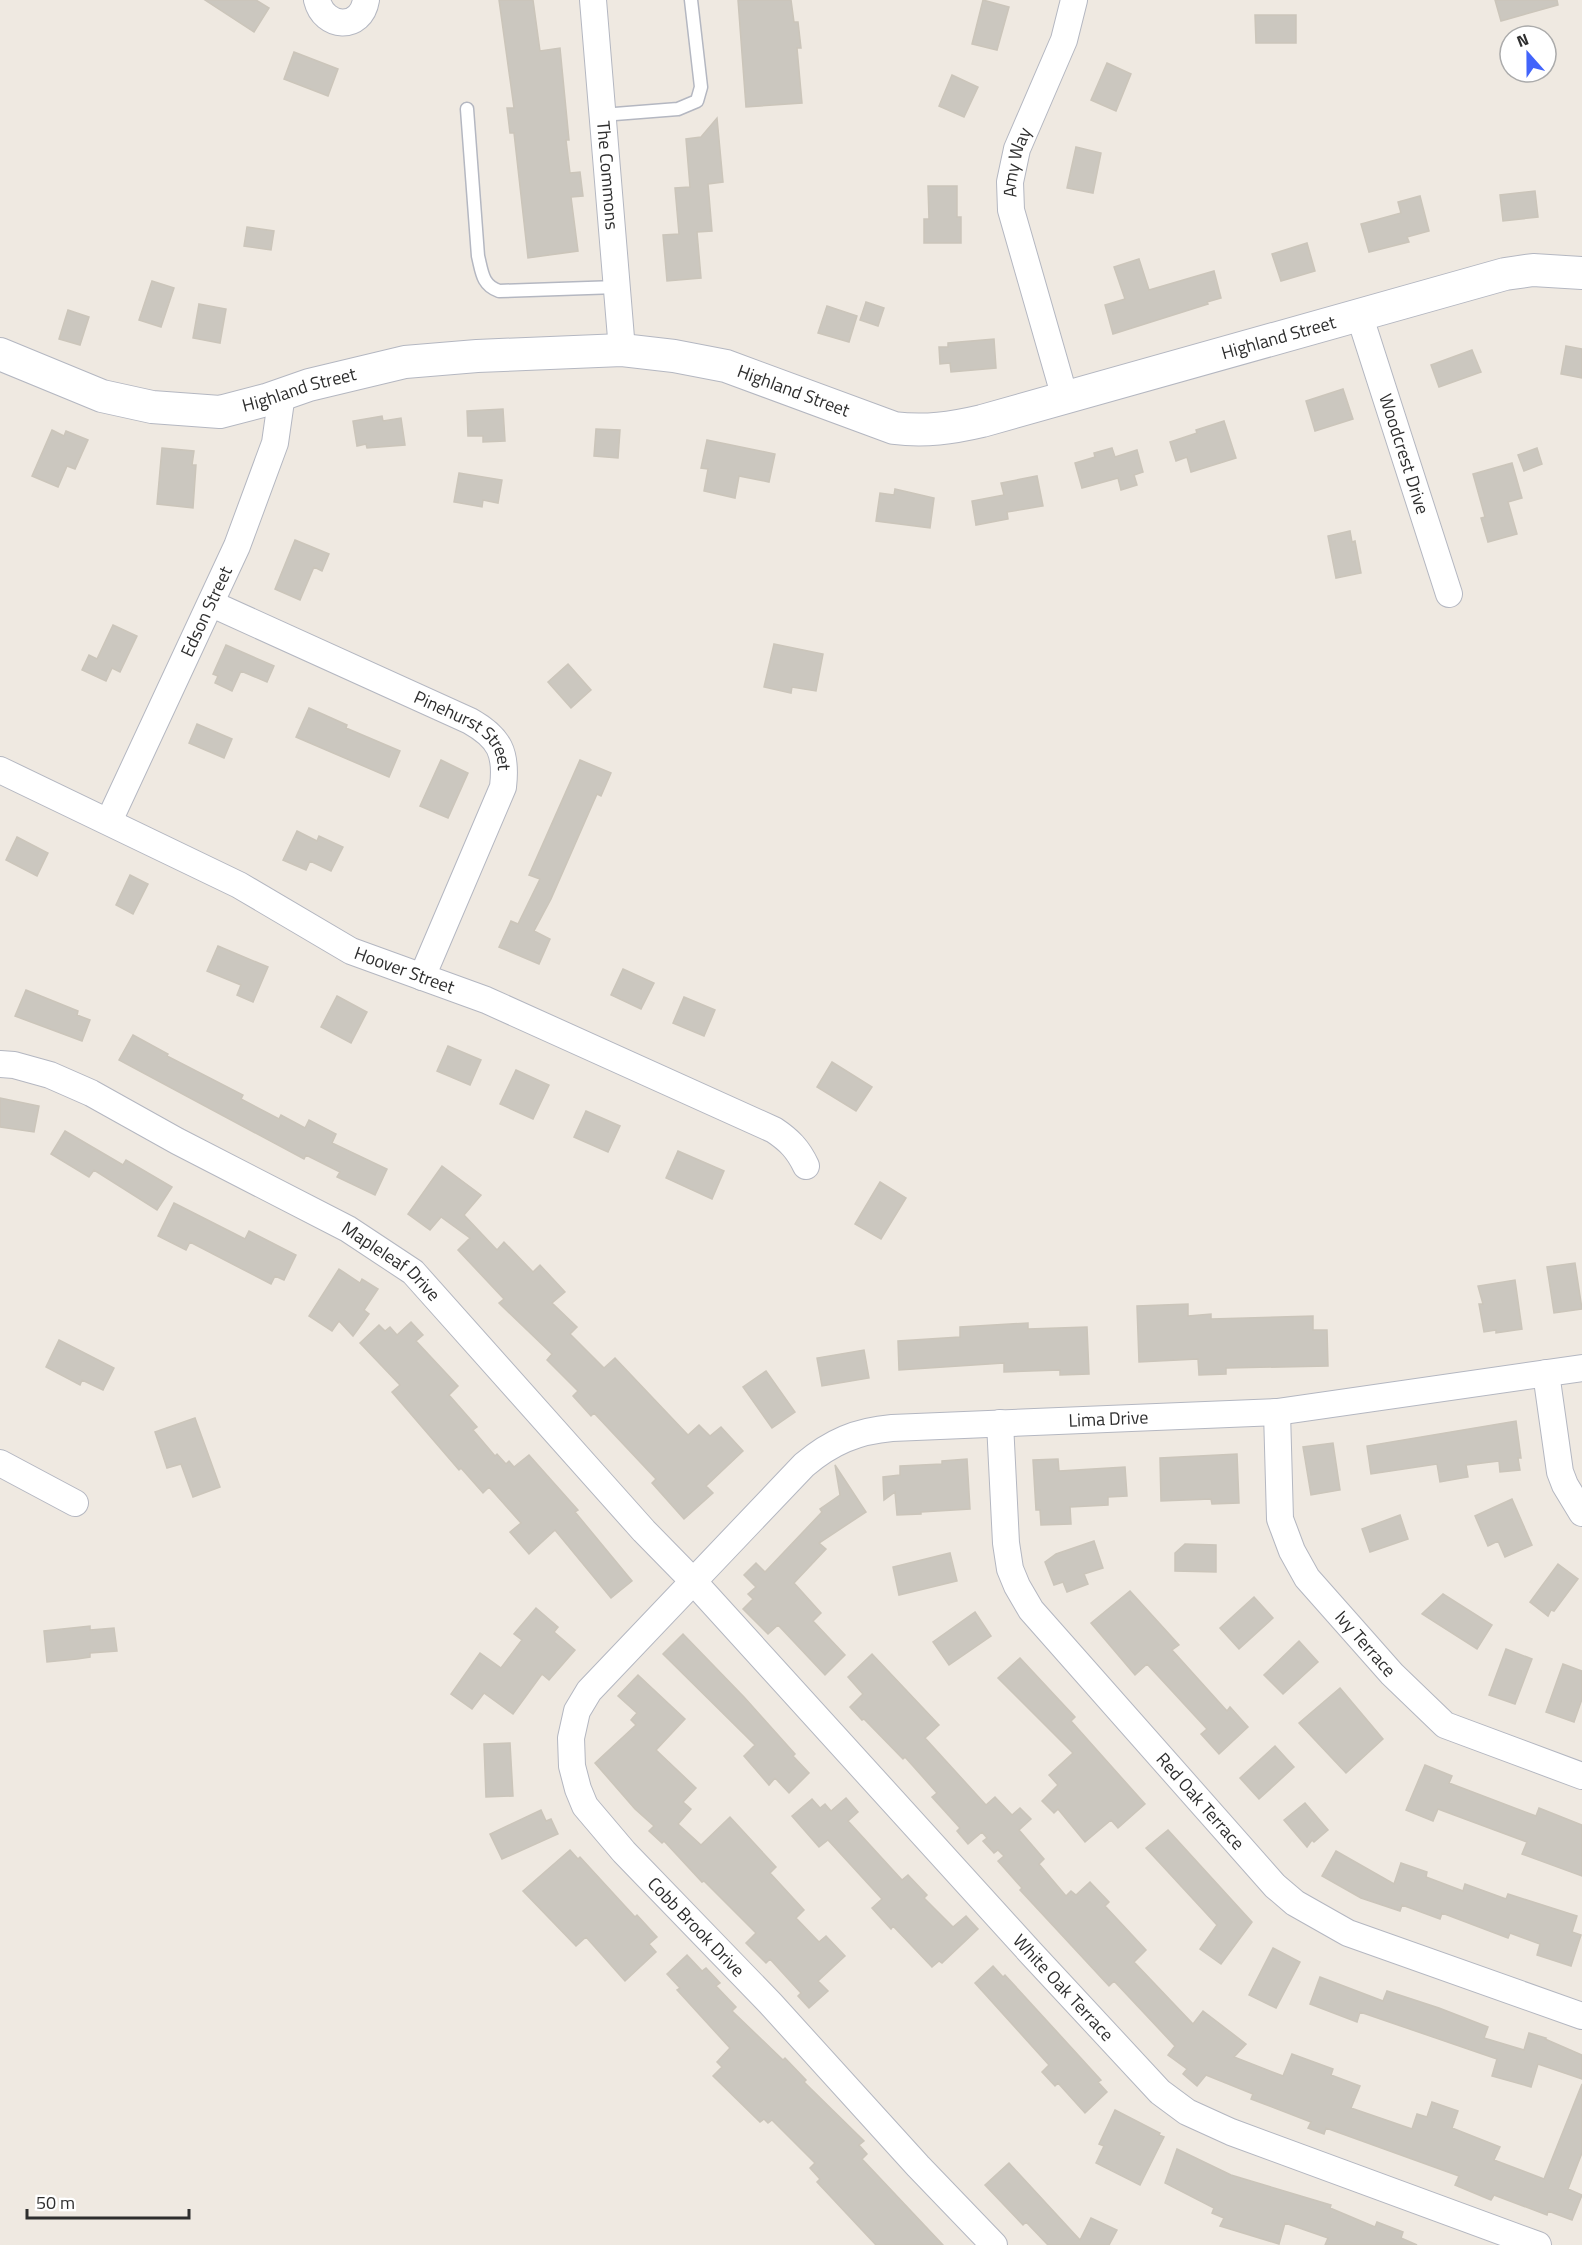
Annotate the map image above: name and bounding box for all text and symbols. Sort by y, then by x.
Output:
north arrow [1498,24,1558,84]
text: N [1513,27,1532,53]
street label: The Commons [590,120,626,231]
street label: Amy Way [995,123,1038,198]
street label: Highland Street [1218,308,1339,366]
street label: Highland Street [734,357,854,424]
street label: Highland Street [239,360,360,419]
street label: Woodcrest Drive [1372,390,1436,518]
street label: Edson Street [173,561,239,661]
street label: Pinehurst Street [410,683,518,772]
street label: Hoover Street [350,939,459,1001]
street label: Mapleleaf Drive [336,1214,447,1307]
street label: Lima Drive [1068,1403,1149,1434]
street label: Ivy Terrace [1329,1604,1403,1683]
street label: Red Oak Terrace [1150,1746,1251,1856]
street label: Cobb Brook Drive [641,1870,751,1983]
street label: White Oak Terrace [1007,1928,1120,2047]
scale bar [27,2182,189,2220]
text: 50 m [36,2189,75,2216]

